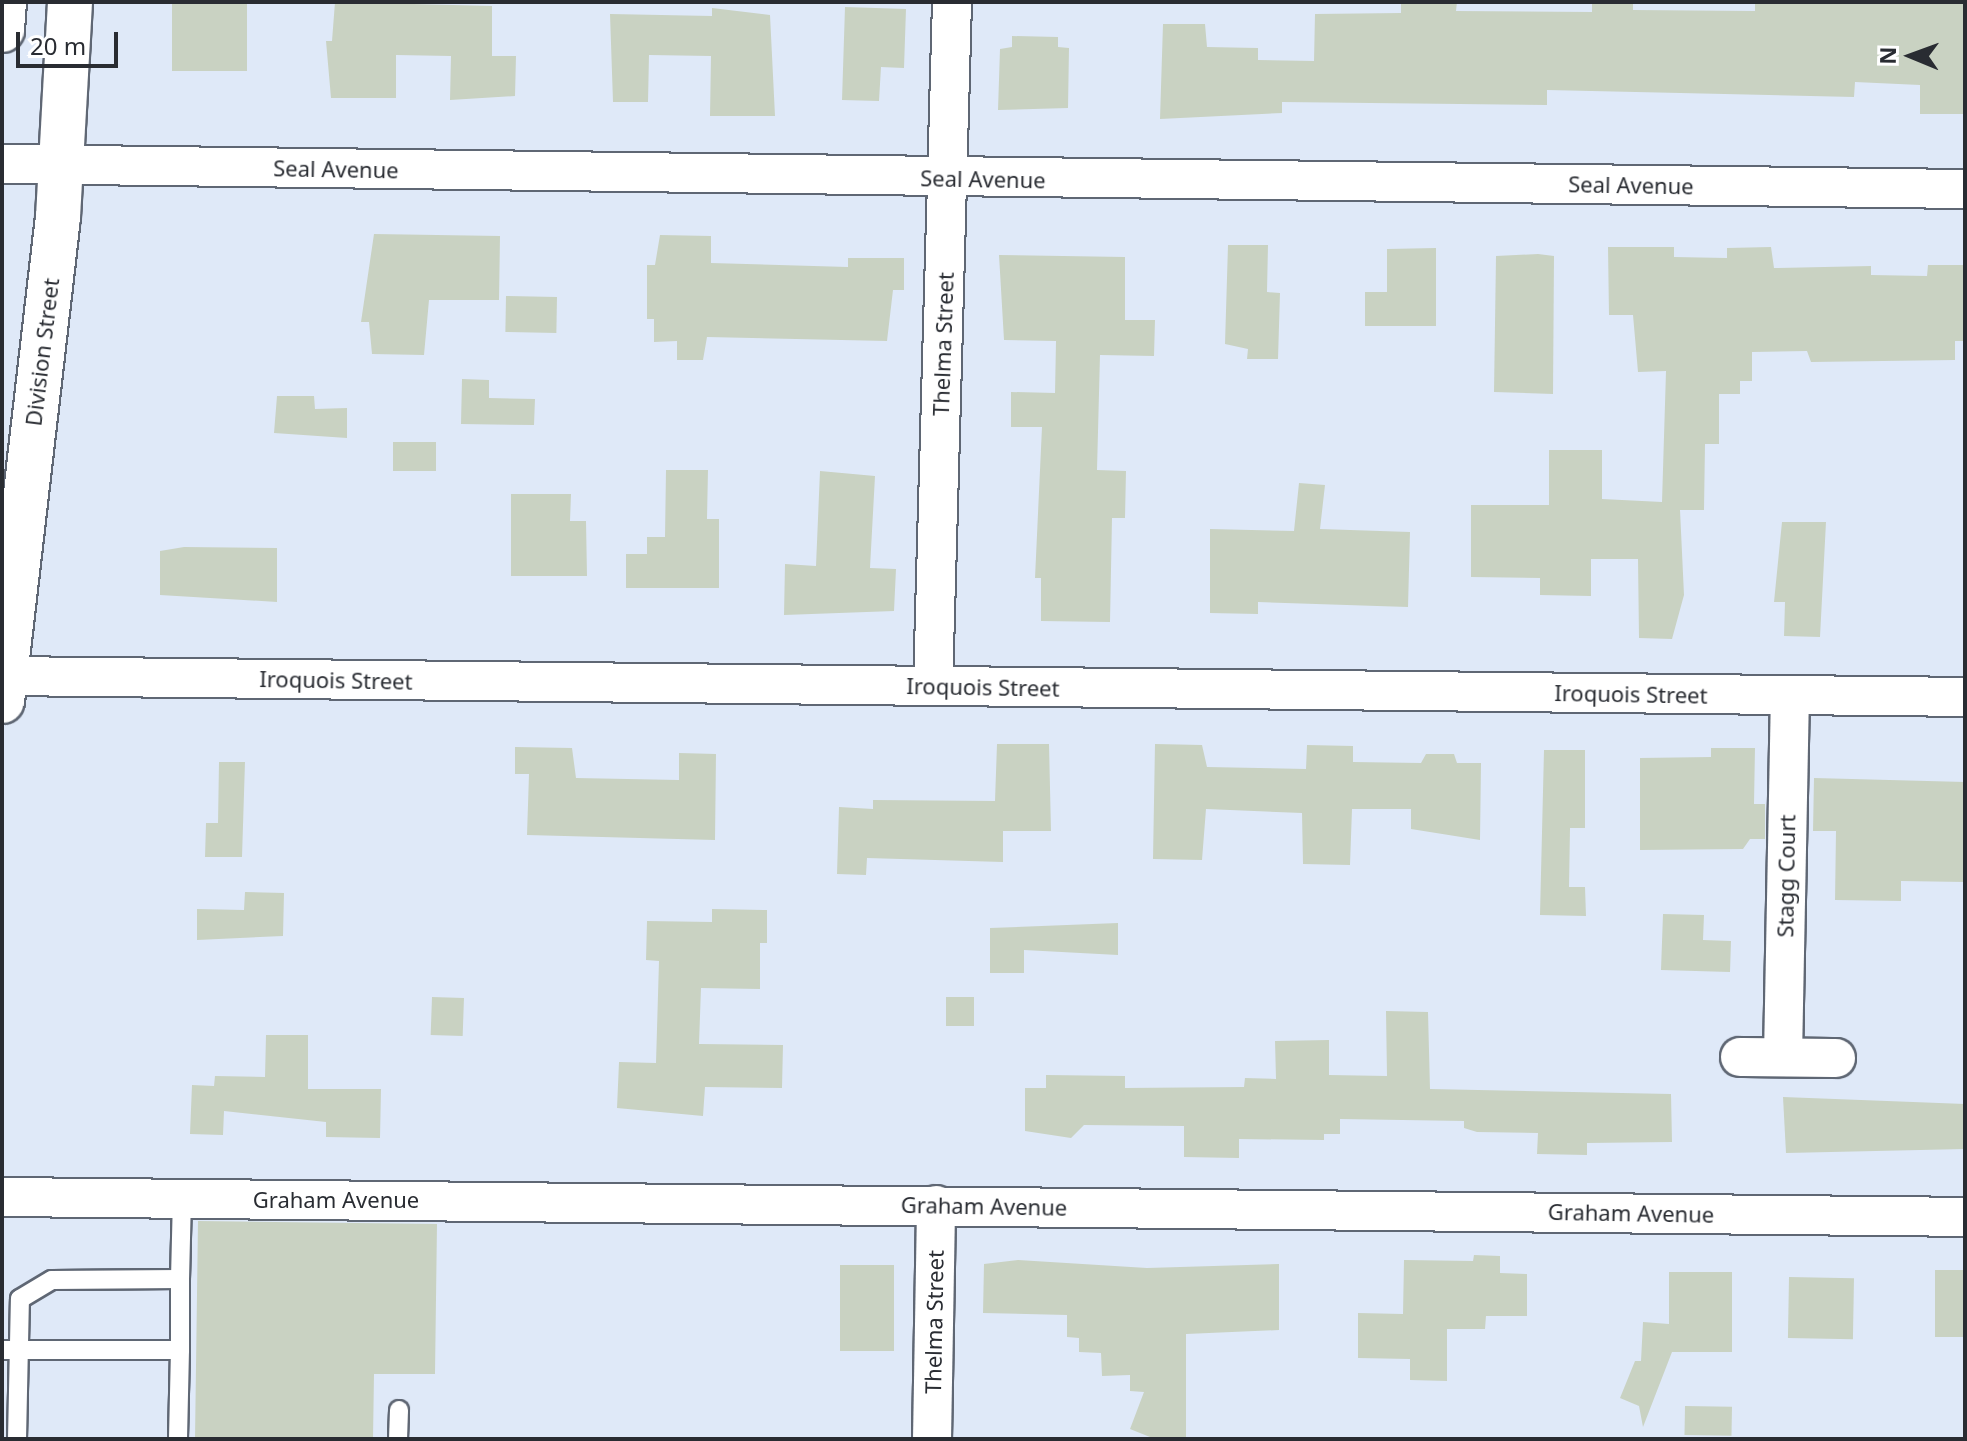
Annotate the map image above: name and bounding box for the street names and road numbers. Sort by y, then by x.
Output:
street label: Seal Avenue [273,155,399,183]
street label: Seal Avenue [920,165,1046,193]
street label: Seal Avenue [1568,171,1694,199]
street label: Thelma Street [927,272,959,416]
street label: Division Street [20,277,64,427]
street label: Iroquois Street [259,665,413,695]
street label: Iroquois Street [906,672,1060,702]
street label: Iroquois Street [1554,679,1708,709]
street label: Stagg Court [1772,814,1800,938]
street label: Graham Avenue [253,1187,419,1213]
street label: Graham Avenue [901,1191,1067,1221]
street label: Graham Avenue [1548,1198,1714,1228]
street label: Thelma Street [920,1250,948,1394]

